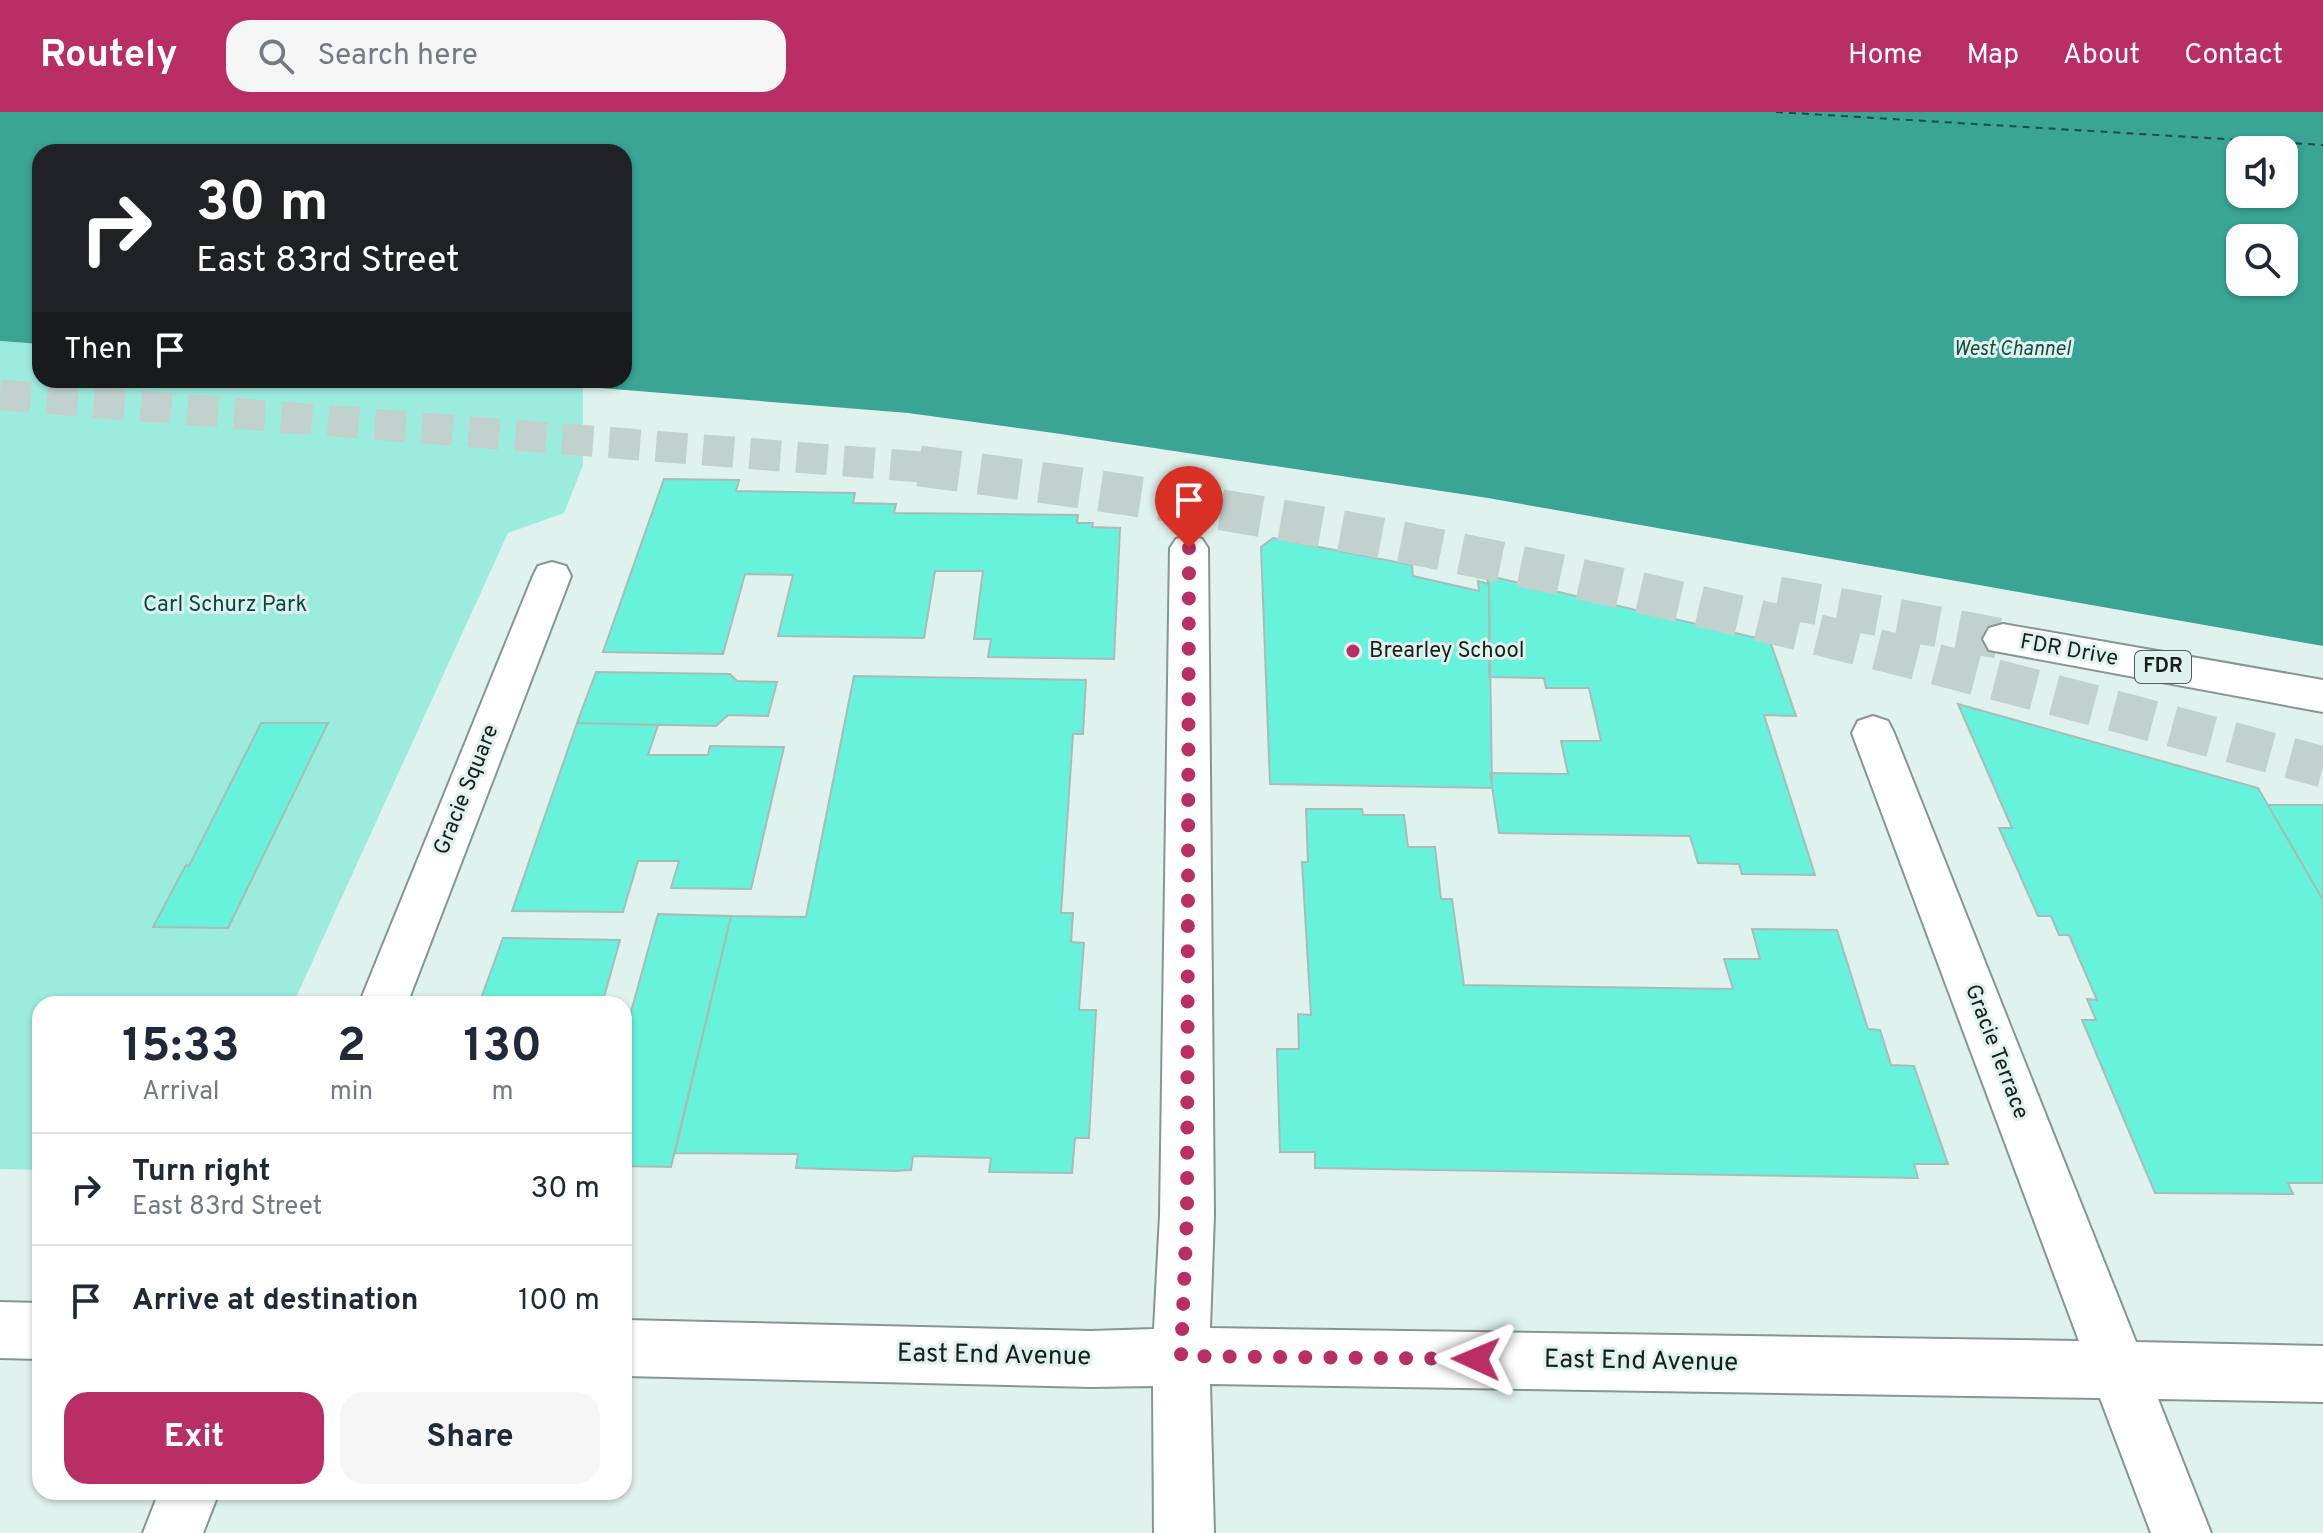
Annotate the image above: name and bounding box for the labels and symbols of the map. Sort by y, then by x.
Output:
water label: West Channel [1953,337,2071,363]
pin [1155,466,1223,548]
park label: Carl Schurz Park [143,592,307,619]
street label: FDR Drive [2018,629,2120,673]
place label: Brearley School [1369,638,1525,665]
marker: Brearley School [1344,642,1362,660]
road number: FDR [2135,651,2191,683]
street label: Gracie Square [429,721,505,859]
street label: Gracie Terrace [1958,981,2034,1123]
position arrow [1434,1317,1518,1401]
street label: East End Avenue [897,1338,1091,1374]
street label: East End Avenue [1544,1344,1738,1380]

